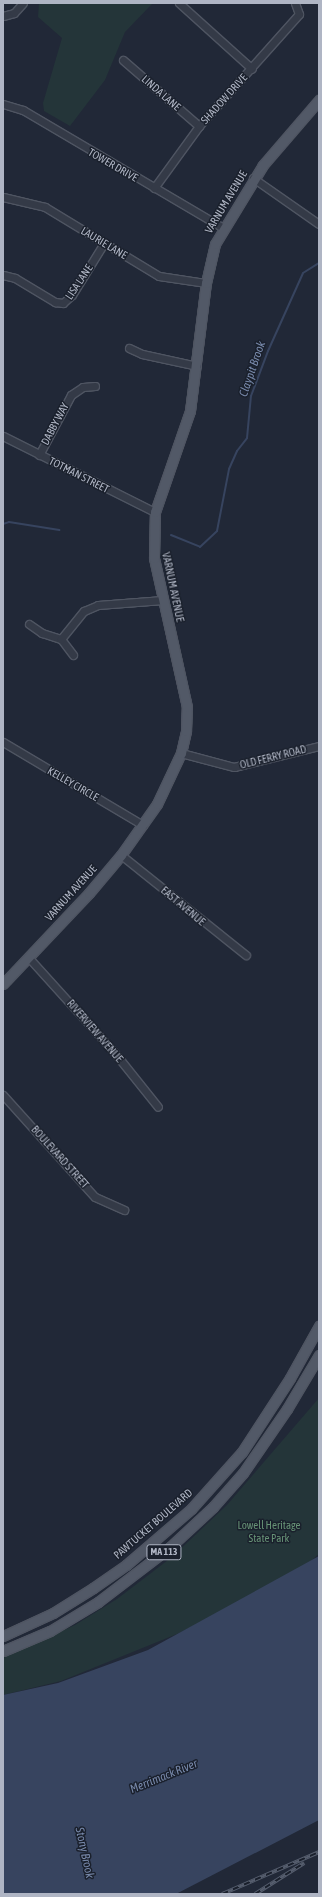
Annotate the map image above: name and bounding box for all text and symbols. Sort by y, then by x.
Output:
street label: SHADOW DRIVE [198,71,250,127]
street label: LINDA LANE [139,72,183,114]
street label: TOWER DRIVE [86,146,140,184]
street label: VARNUM AVENUE [202,168,250,236]
street label: LAURIE LANE [79,224,129,262]
street label: LISA LANE [63,262,95,302]
water label: Claypit Brook [237,339,269,399]
street label: DABBY WAY [38,401,72,447]
street label: TOTMAN STREET [47,454,111,496]
street label: VARNUM AVENUE [159,551,187,623]
street label: OLD FERRY ROAD [238,742,308,772]
street label: KELLEY CIRCLE [45,764,101,804]
street label: VARNUM AVENUE [42,862,100,924]
street label: EAST AVENUE [158,884,208,928]
street label: RIVERVIEW AVENUE [64,997,126,1065]
street label: BOULEVARD STREET [28,1123,92,1191]
street label: PAWTUCKET BOULEVARD [111,1486,195,1562]
park label: Lowell Heritage State Park [237,1519,301,1545]
road number: MA 113 [146,1544,182,1560]
water label: Merrimack River [128,1757,200,1797]
water label: Stony Brook [72,1826,96,1880]

